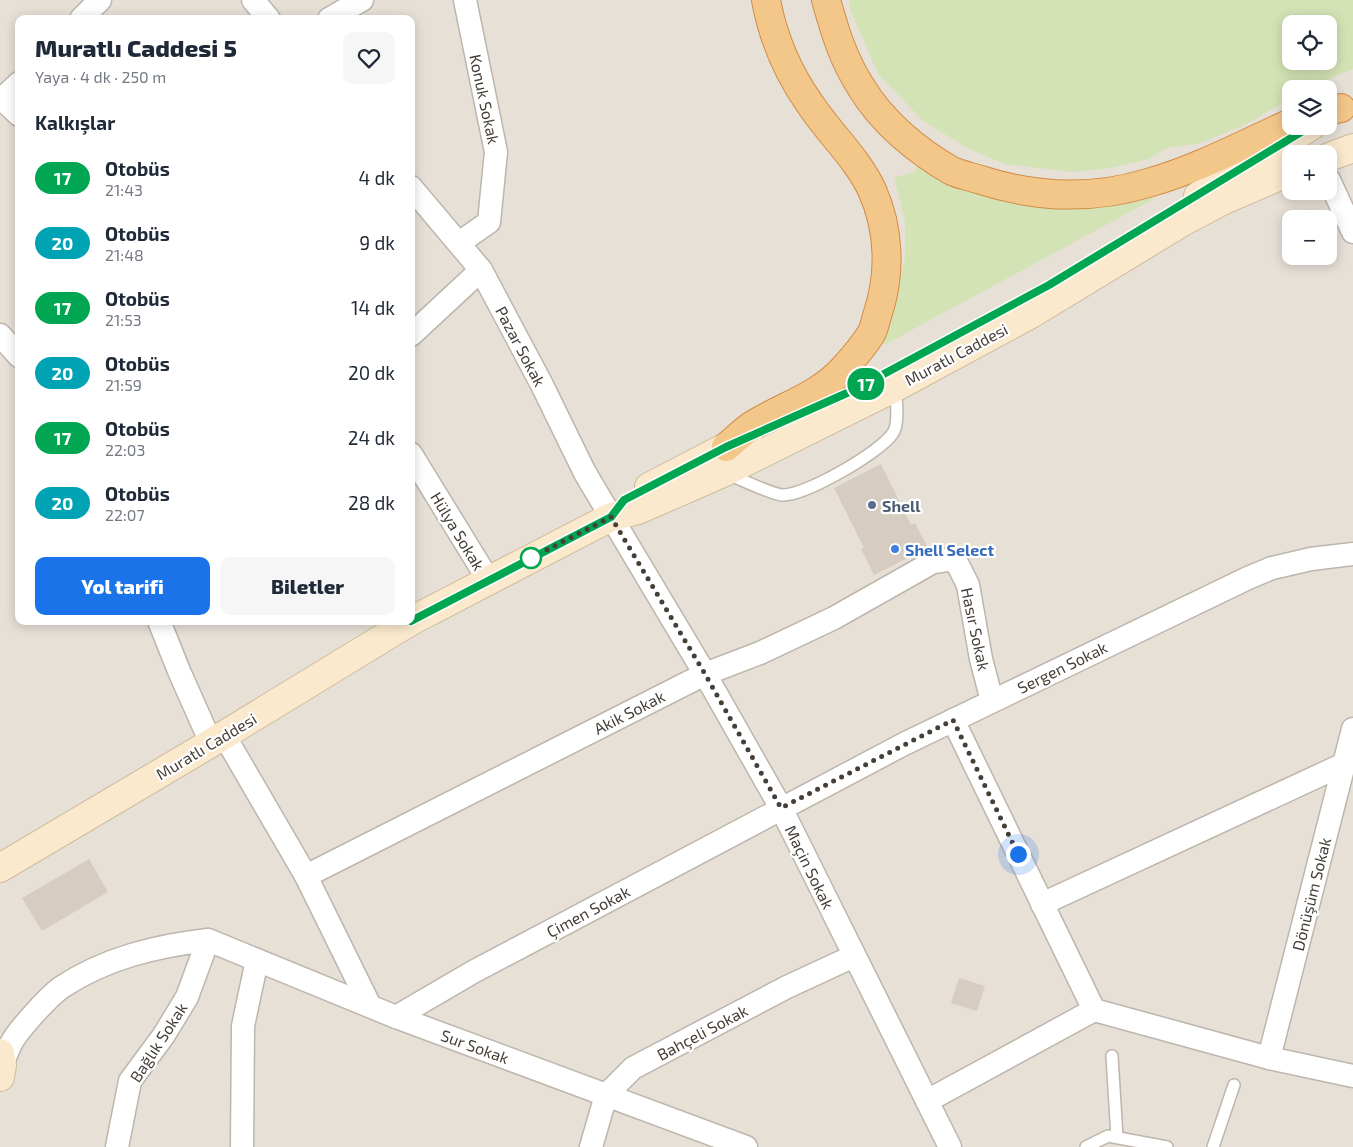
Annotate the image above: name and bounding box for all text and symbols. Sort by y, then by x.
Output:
map controls [1282,15,1337,265]
button: locate [1282,15,1337,70]
button: heart [343,32,395,84]
text: Muratlı Caddesi 5 [35,33,237,62]
street label: Konuk Sokak [466,52,504,146]
text: Yaya · 4 dk · 250 m [35,67,166,86]
button: layers [1282,80,1337,135]
text: Kalkışlar [35,111,115,134]
button: + [1282,145,1337,200]
text: Otobüs [105,157,170,180]
text: 4 dk [359,166,395,189]
text: 17 [54,167,71,189]
text: 21:43 [105,180,143,199]
button: − [1282,210,1337,265]
text: Otobüs [105,222,170,245]
text: 9 dk [359,231,395,254]
text: 20 [52,232,73,254]
text: 21:48 [105,245,144,264]
text: Otobüs [105,287,170,310]
text: 14 dk [351,296,395,319]
text: 17 [54,297,71,319]
street label: Pazar Sokak [492,303,550,389]
text: 21:53 [105,310,142,329]
street label: Muratlı Caddesi [901,319,1011,389]
text: Otobüs [105,352,170,375]
text: 20 dk [348,361,395,384]
text: 20 [52,362,73,384]
line badge: 17 [844,368,888,400]
text: 17 [857,373,875,395]
text: 21:59 [105,375,142,394]
text: Otobüs [105,417,170,440]
text: 24 dk [348,426,395,449]
text: 17 [54,427,71,449]
text: 22:03 [105,440,145,459]
text: Otobüs [105,482,170,505]
street label: Hülya Sokak [427,488,489,574]
text: 28 dk [348,491,395,514]
text: 20 [52,492,73,514]
place label: Shell [882,496,921,515]
marker: Shell [866,499,878,511]
text: 22:07 [105,505,145,524]
place label: Shell Select [905,540,994,559]
marker: Shell Select [889,543,901,555]
unlabelled marker [520,547,542,569]
button: Yol tarifi [35,557,210,615]
button: Biletler [220,557,395,615]
street label: Hasır Sokak [958,586,994,672]
street label: Sergen Sokak [1014,637,1110,697]
street label: Akik Sokak [590,686,668,738]
street label: Muratlı Caddesi [152,709,260,783]
street label: Maçin Sokak [781,822,838,912]
street label: Dönüşüm Sokak [1288,835,1335,953]
your location [1006,842,1031,867]
street label: Çimen Sokak [543,881,633,942]
street label: Bağlık Sokak [125,999,191,1085]
street label: Bahçeli Sokak [654,1000,751,1065]
street label: Sur Sokak [438,1025,512,1067]

